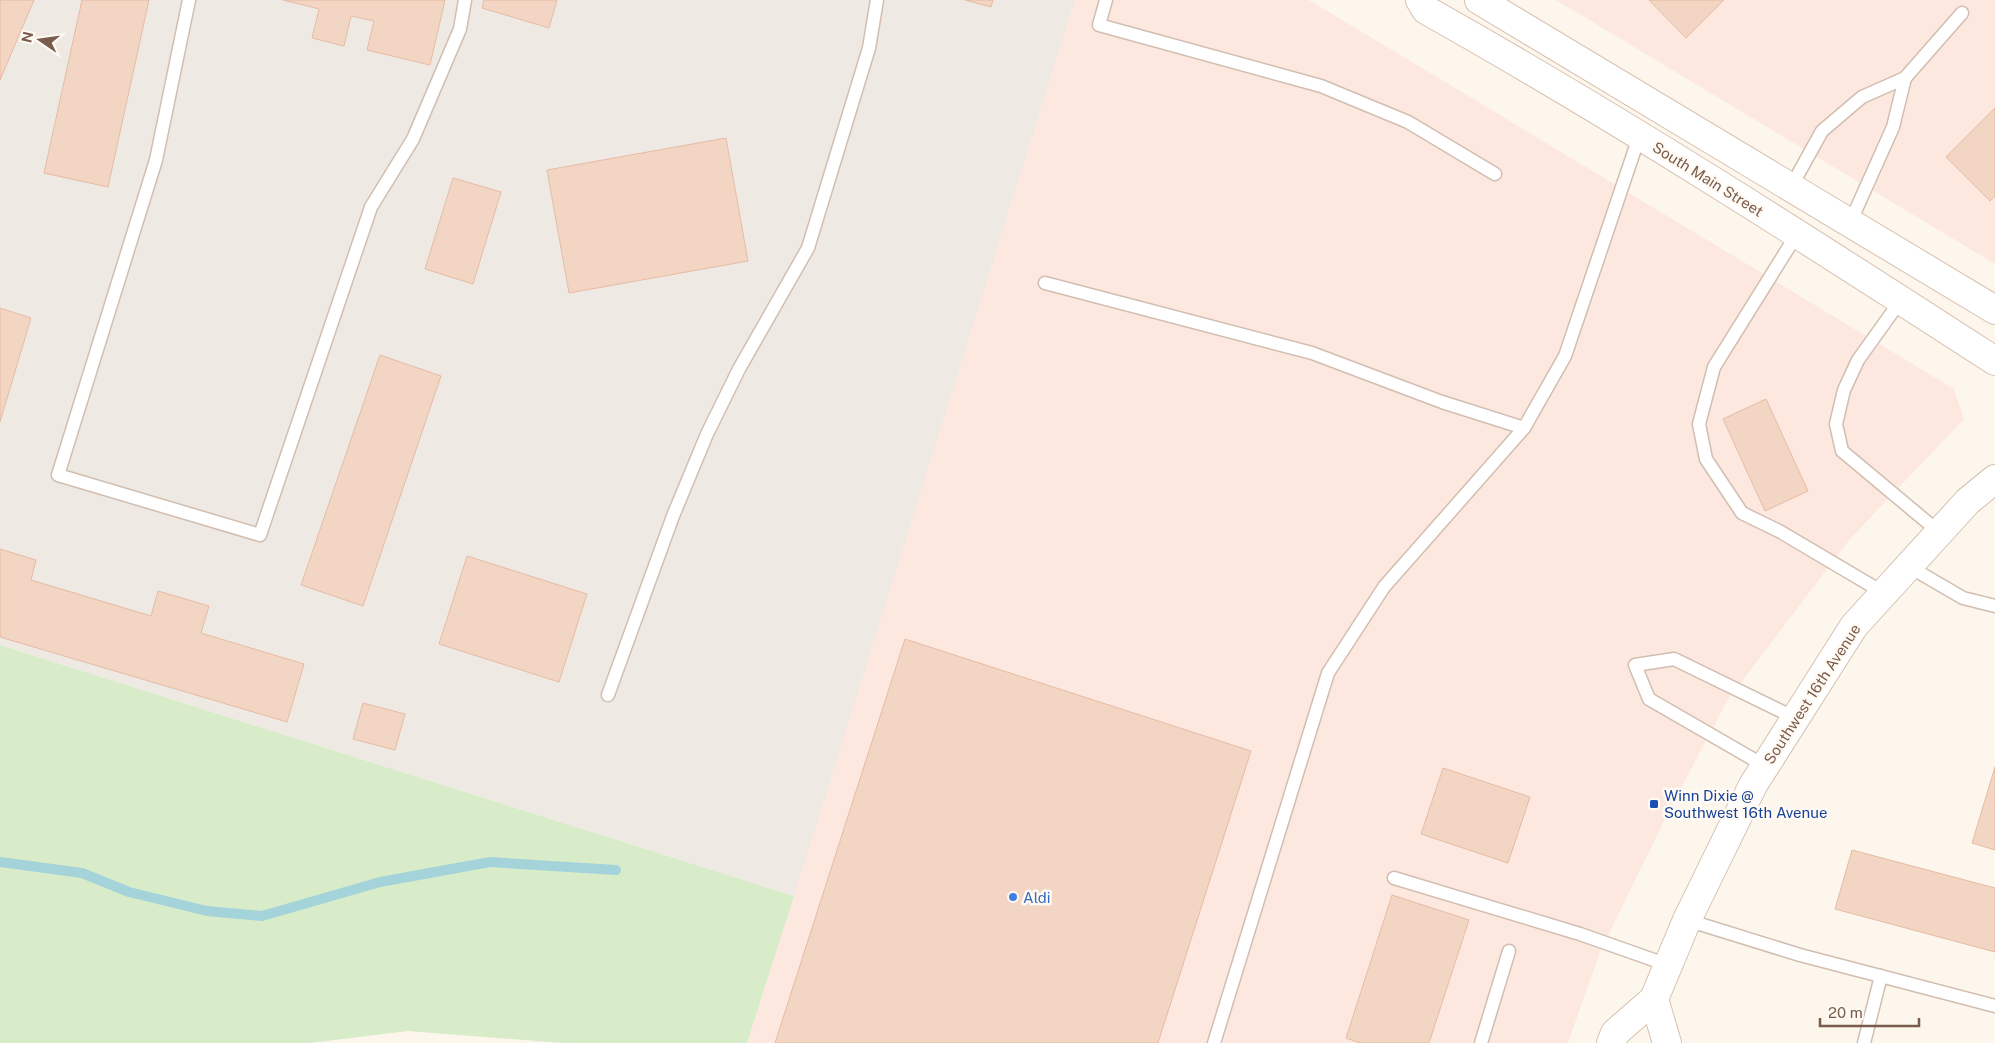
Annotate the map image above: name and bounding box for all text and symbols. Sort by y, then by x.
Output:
north arrow [15,15,65,65]
text: N [18,30,36,44]
street label: South Main Street [1650,138,1766,220]
street label: Southwest 16th Avenue [1760,621,1864,767]
place label: Winn Dixie @ Southwest 16th Avenue [1664,787,1827,821]
marker: Winn Dixie @ Southwest 16th Avenue [1648,798,1660,810]
place label: Aldi [1023,889,1051,906]
marker: Aldi [1007,891,1019,903]
scale bar [1820,996,1919,1028]
text: 20 m [1828,1004,1863,1021]

